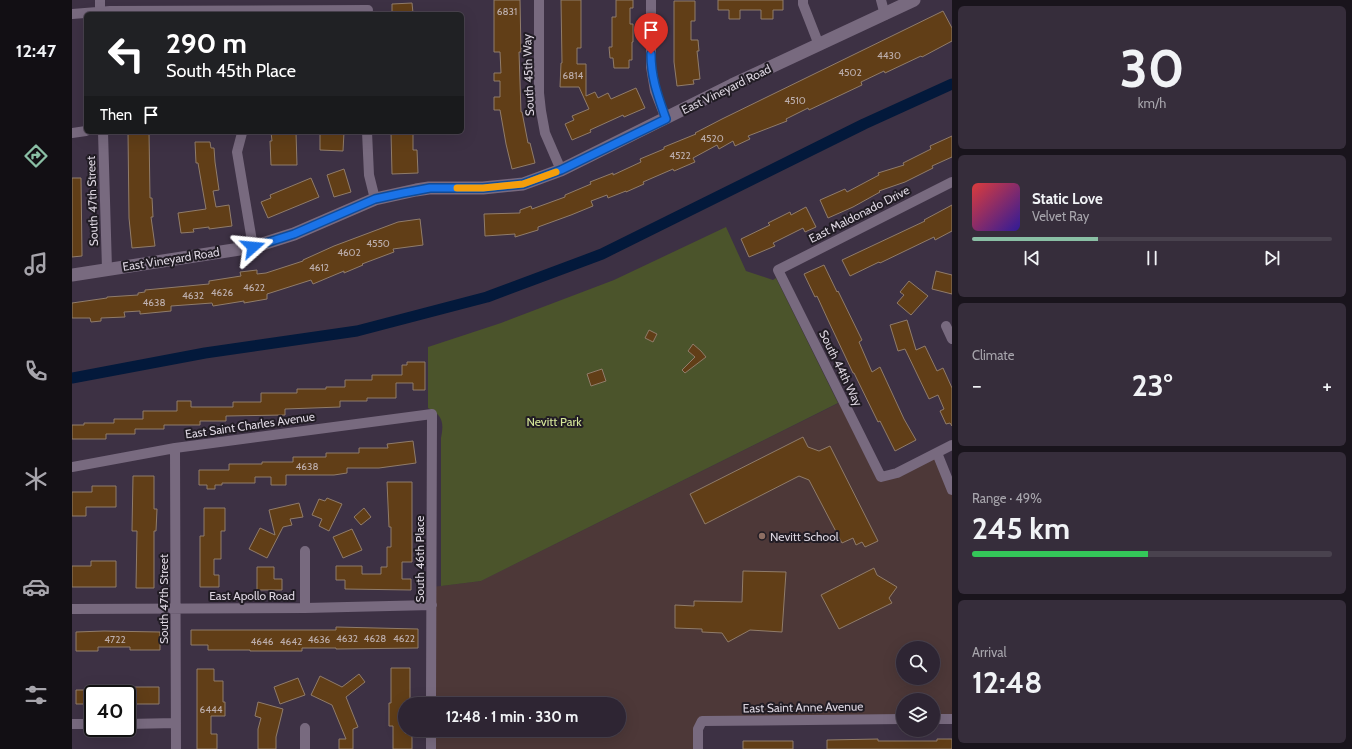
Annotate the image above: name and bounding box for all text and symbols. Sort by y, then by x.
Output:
house number: 6831 [497,5,517,18]
pin [634,13,668,54]
icon: arrive [640,19,662,41]
text: 290 m [166,26,247,60]
icon: left [100,28,152,80]
street label: South 45th Way [519,34,537,116]
text: 30 [1120,37,1184,100]
text: 12:47 [16,40,56,62]
house number: 4430 [877,49,901,62]
text: South 45th Place [166,60,296,82]
street label: East Vineyard Road [679,61,773,117]
house number: 4502 [838,66,862,79]
house number: 6814 [563,69,584,82]
house number: 4510 [784,94,806,107]
text: km/h [1138,95,1166,111]
icon: arrive [140,104,162,126]
text: Then [100,106,132,124]
house number: 4520 [700,132,724,145]
icon: directions [22,142,50,170]
house number: 4522 [669,149,691,162]
street label: South 47th Street [83,156,101,246]
street label: East Maldonado Drive [806,182,912,246]
text: Static Love [1032,190,1103,208]
text: Velvet Ray [1032,208,1089,224]
position arrow [232,226,274,268]
house number: 4550 [366,237,390,250]
street label: East Vineyard Road [121,244,221,274]
house number: 4602 [337,246,361,259]
icon: previous [1021,247,1043,269]
icon: pause [1141,247,1163,269]
icon: next [1261,247,1283,269]
icon: music [22,250,50,278]
house number: 4612 [309,261,329,274]
house number: 4622 [243,281,265,294]
house number: 4626 [211,286,234,299]
house number: 4632 [182,289,204,302]
house number: 4638 [143,296,165,309]
street label: South 44th Way [816,328,866,408]
text: Climate [972,347,1014,363]
icon: phone [22,357,50,385]
text: 23° [1132,367,1172,404]
text: − [972,372,982,399]
text: + [1322,372,1332,399]
street label: East Saint Charles Avenue [184,408,316,442]
park label: Nevitt Park [526,414,582,429]
house number: 4638 [296,460,318,473]
icon: climate [22,465,50,493]
text: Range · 49% [972,490,1042,506]
text: 245 km [972,510,1070,547]
street label: South 46th Place [412,515,427,603]
place label: Nevitt School [770,529,839,544]
marker: Nevitt School [757,531,767,541]
street label: South 47th Street [156,554,171,644]
icon: car [22,573,50,601]
street label: East Apollo Road [209,588,295,603]
house number: 4632 [336,632,358,645]
house number: 4628 [364,632,386,645]
house number: 4622 [393,632,415,645]
house number: 4722 [104,633,126,646]
house number: 4636 [308,633,331,646]
house number: 4646 [251,635,274,648]
house number: 4642 [280,635,302,648]
map controls [896,641,940,737]
button: search [896,641,940,685]
text: Arrival [972,644,1007,660]
text: 12:48 [972,664,1042,701]
icon: filters [22,681,50,709]
speed limit sign: 40 [84,685,136,737]
button: layers [896,693,940,737]
street label: East Saint Anne Avenue [743,698,863,716]
house number: 6444 [199,703,223,716]
text: 12:48 · 1 min · 330 m [446,708,578,726]

